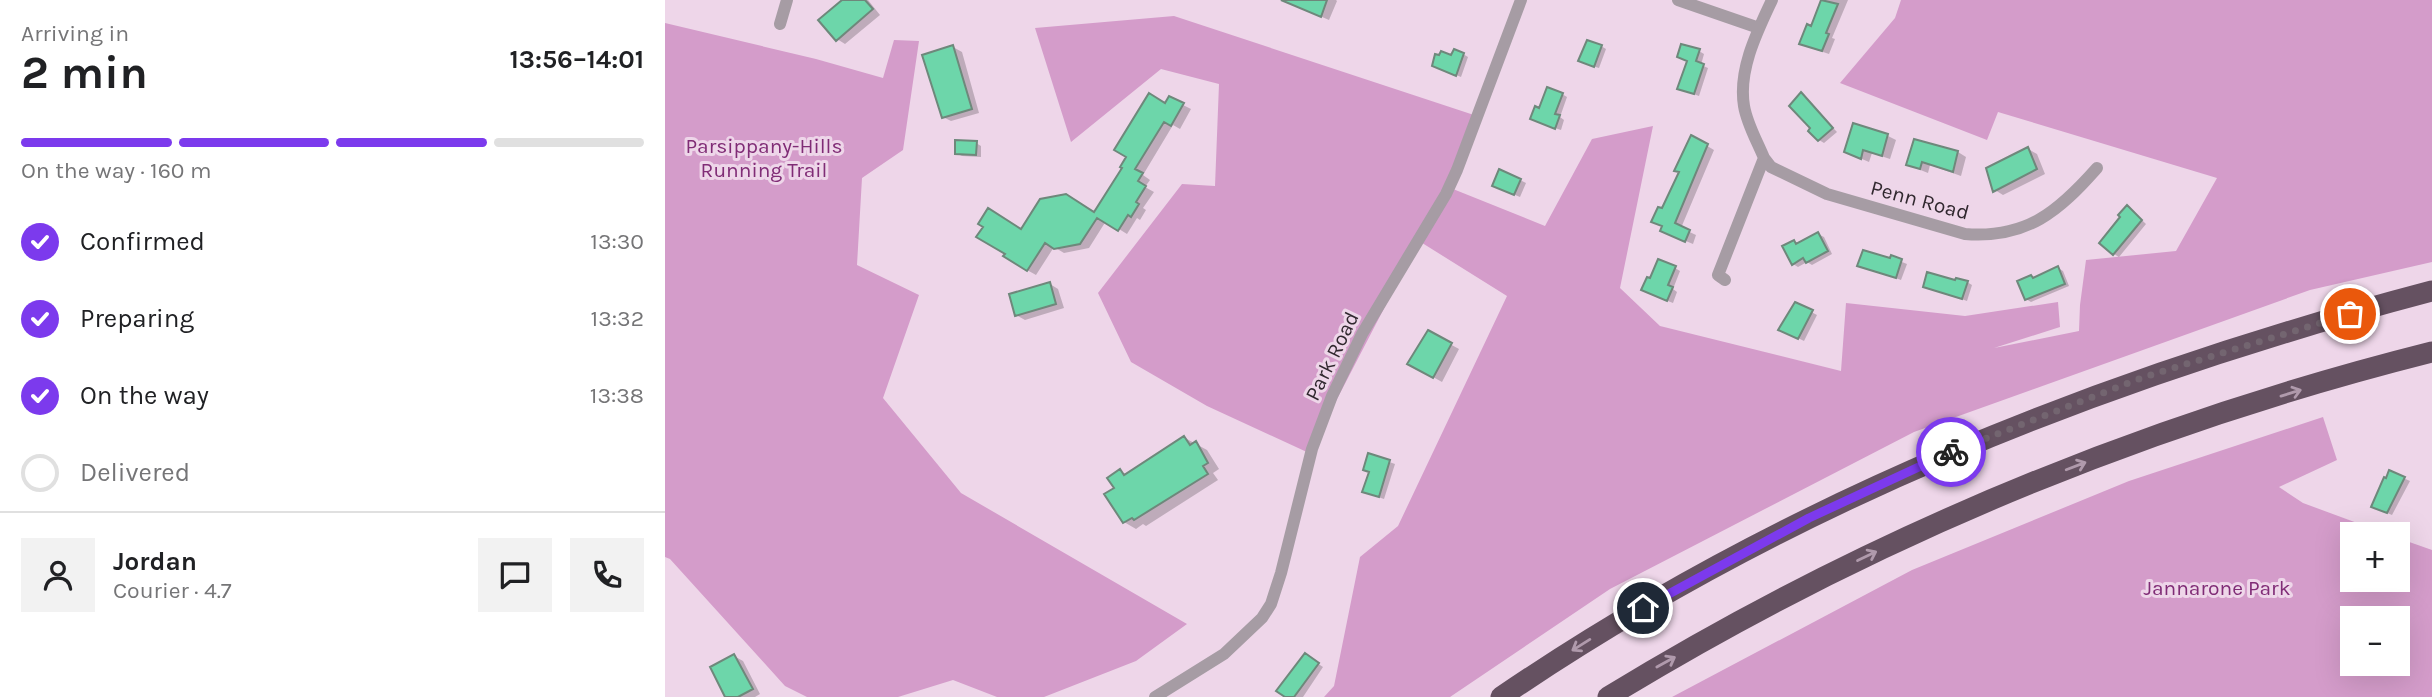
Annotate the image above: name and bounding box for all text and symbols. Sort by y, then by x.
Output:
text: Arriving in [21,20,129,47]
text: 13:56–14:01 [510,44,644,75]
text: 2 min [21,46,148,100]
park label: Parsippany-Hills Running Trail [685,134,843,182]
text: On the way · 160 m [21,157,211,184]
street label: Penn Road [1868,175,1972,225]
icon: check [21,223,59,261]
text: Confirmed [80,226,205,257]
text: 13:30 [590,228,644,255]
pin [2320,284,2380,344]
icon: bag [2331,295,2369,333]
icon: check [21,300,59,338]
text: Preparing [80,303,194,334]
text: 13:32 [591,305,644,332]
street label: Park Road [1300,308,1364,404]
icon: check [21,377,59,415]
text: On the way [80,380,209,411]
text: 13:38 [590,382,644,409]
one-way arrow [2280,385,2302,398]
courier [1916,417,1986,487]
icon: bike [1932,433,1970,471]
text: Delivered [80,457,190,488]
one-way arrow [2065,459,2087,471]
map controls [2340,522,2410,676]
button: + [2340,522,2410,592]
button: person [21,538,95,612]
button: chat [478,538,552,612]
button: phone [570,538,644,612]
text: Jordan [113,546,197,577]
one-way arrow [1856,548,1877,562]
park label: Jannarone Park [2143,576,2291,600]
text: Courier · 4.7 [113,577,232,604]
pin [1613,578,1673,638]
icon: home [1624,589,1662,627]
button: − [2340,606,2410,676]
one-way arrow [1571,639,1591,653]
one-way arrow [1655,655,1676,668]

